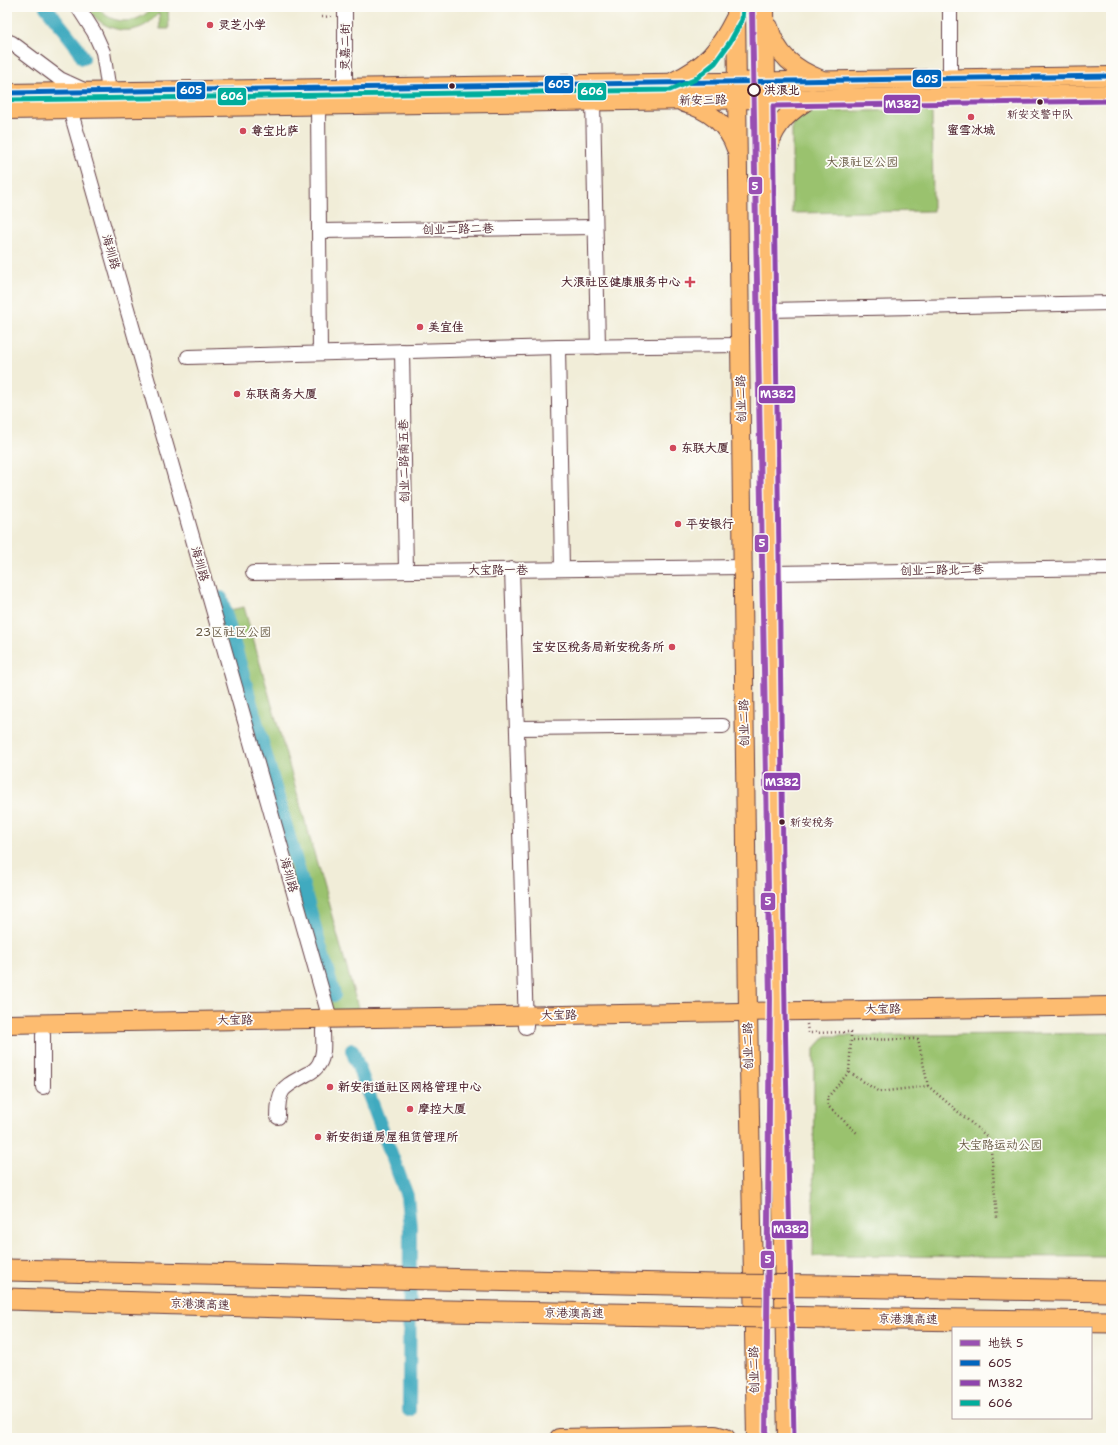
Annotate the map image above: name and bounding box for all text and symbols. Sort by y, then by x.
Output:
place label: 灵芝小学 [218,17,266,33]
marker: 灵芝小学 [205,20,215,30]
street label: 灵嘉二街 [337,23,353,71]
line badge: 605 [912,69,942,88]
text: 605 [916,72,938,87]
line badge: 605 [544,75,574,94]
text: 605 [548,77,570,92]
line badge: 605 [176,81,206,100]
unlabelled marker [447,81,457,91]
line badge: 606 [577,82,607,101]
place label: 洪浪北 [764,82,800,98]
text: 605 [180,83,202,98]
marker: 洪浪北 [747,83,761,97]
text: 606 [581,84,604,99]
line badge: 606 [217,87,247,106]
text: 606 [221,89,244,104]
street label: 新安三路 [679,92,727,108]
line badge: M382 [883,94,921,114]
text: M382 [885,97,919,112]
marker: 新安交警中队 [1035,97,1045,107]
place label: 新安交警中队 [1007,107,1073,122]
marker: 蜜雪冰城 [966,112,976,122]
place label: 蜜雪冰城 [947,122,995,138]
place label: 尊宝比萨 [251,123,299,139]
marker: 尊宝比萨 [238,126,248,136]
park label: 大浪社区公园 [826,154,898,170]
line badge: 5 [748,176,763,195]
text: 5 [752,179,759,194]
street label: 创业二路二巷 [422,220,494,238]
street label: 海圳路 [98,232,124,272]
place label: 大浪社区健康服务中心 [561,274,681,290]
marker: 大浪社区健康服务中心 [684,276,696,288]
place label: 美宜佳 [428,319,464,335]
marker: 美宜佳 [415,322,425,332]
street label: 创业二路 [733,375,749,423]
line badge: M382 [758,385,796,404]
place label: 东联商务大厦 [245,386,317,402]
text: M382 [760,387,794,402]
marker: 东联商务大厦 [232,389,242,399]
street label: 创业二路南五巷 [395,419,413,503]
place label: 东联大厦 [681,440,729,456]
marker: 东联大厦 [668,443,678,453]
place label: 平安银行 [686,516,734,532]
marker: 平安银行 [673,519,683,529]
line badge: 5 [754,534,769,553]
text: 5 [759,536,766,551]
street label: 海圳路 [187,544,213,584]
street label: 创业二路北二巷 [900,561,984,579]
street label: 大宝路一巷 [468,562,528,578]
park label: 23区社区公园 [195,624,271,640]
place label: 宝安区税务局新安税务所 [532,639,665,655]
marker: 宝安区税务局新安税务所 [667,642,677,652]
street label: 创业二路 [736,699,752,747]
line badge: M382 [763,772,801,791]
text: M382 [765,775,799,790]
place label: 新安税务 [790,815,834,830]
marker: 新安税务 [777,817,787,827]
street label: 海圳路 [276,855,302,895]
line badge: 5 [760,892,776,911]
text: 5 [765,894,772,909]
street label: 大宝路 [865,1001,901,1017]
street label: 大宝路 [541,1007,577,1023]
street label: 大宝路 [217,1012,253,1028]
street label: 创业二路 [740,1022,756,1070]
place label: 新安街道社区网格管理中心 [338,1079,482,1095]
marker: 新安街道社区网格管理中心 [325,1082,335,1092]
place label: 摩控大厦 [418,1101,466,1117]
marker: 摩控大厦 [405,1104,415,1114]
place label: 新安街道房屋租赁管理所 [326,1129,459,1145]
marker: 新安街道房屋租赁管理所 [313,1132,323,1142]
park label: 大宝路运动公园 [958,1137,1042,1153]
line badge: M382 [771,1220,809,1239]
text: M382 [773,1222,807,1237]
line badge: 5 [760,1250,775,1269]
text: 5 [765,1252,772,1267]
street label: 京港澳高速 [170,1295,230,1313]
street label: 京港澳高速 [544,1304,604,1322]
street label: 京港澳高速 [878,1310,938,1328]
legend [952,1327,1092,1419]
text: 地铁 5 [988,1335,1023,1351]
street label: 创业二路 [746,1346,762,1394]
text: 605 [988,1355,1012,1371]
text: M382 [988,1375,1023,1391]
text: 606 [988,1395,1013,1411]

